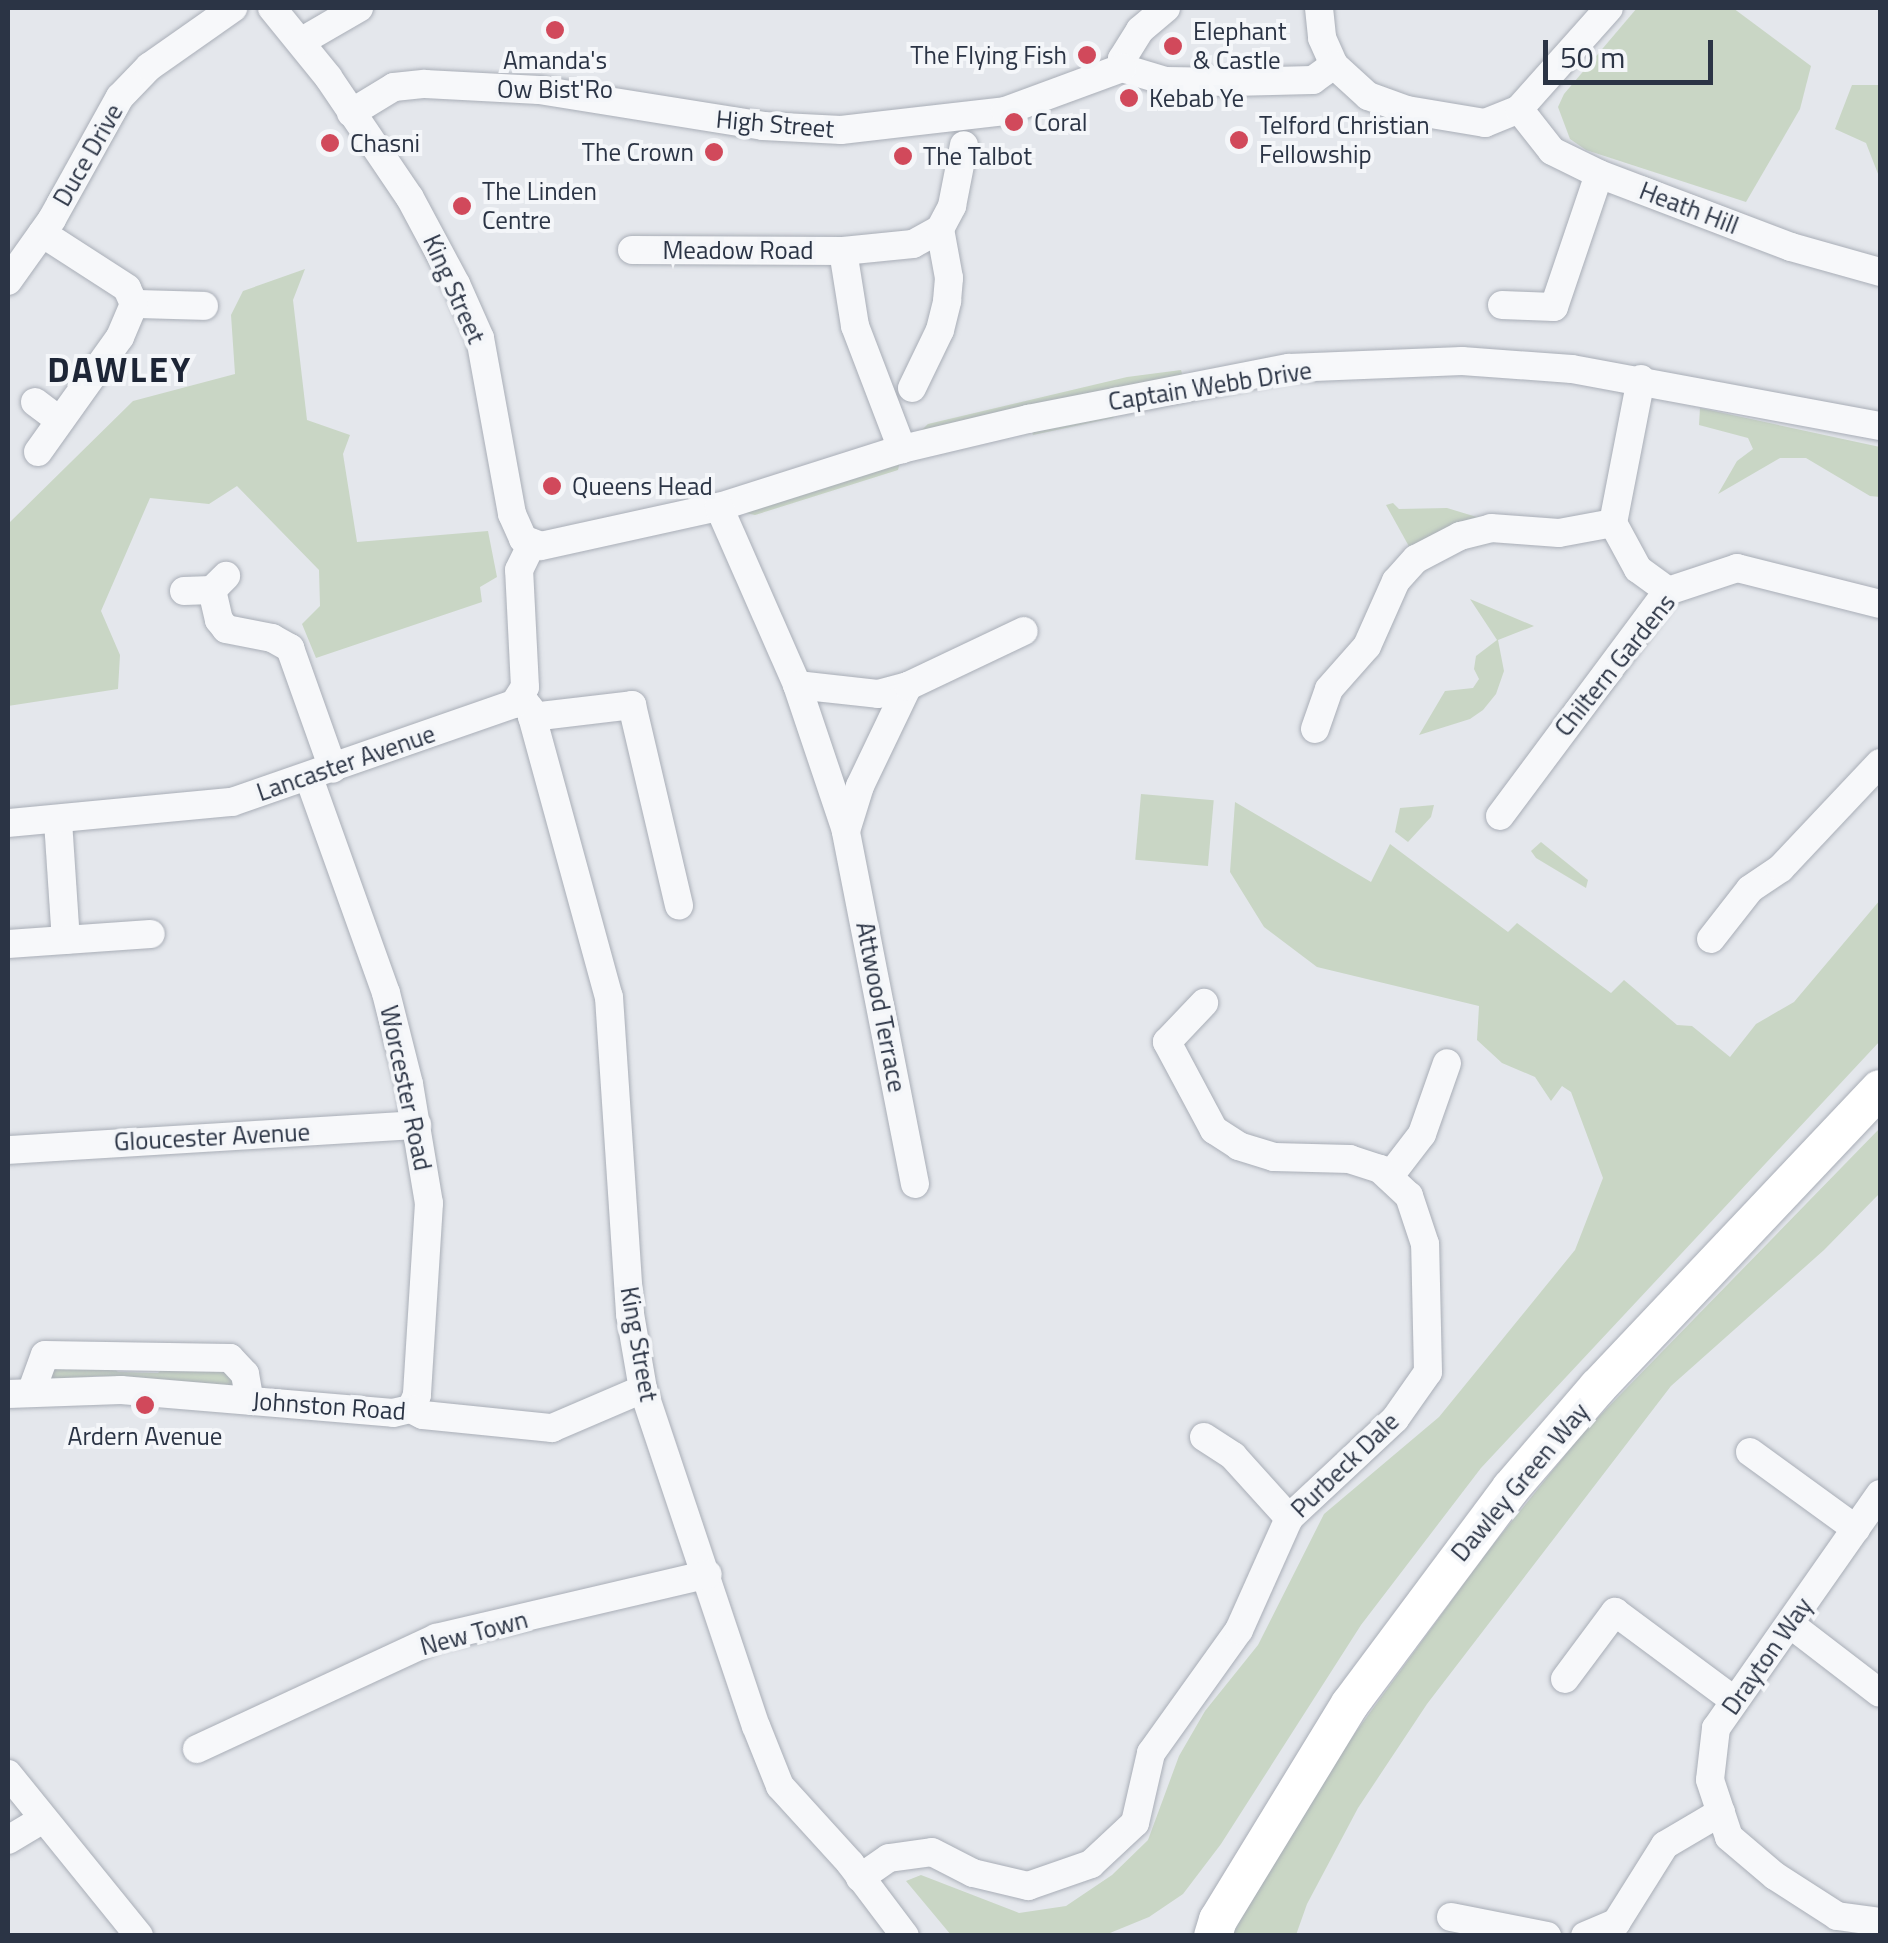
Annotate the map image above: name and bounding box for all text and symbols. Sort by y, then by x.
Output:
place label: Elephant & Castle [1193,17,1286,76]
marker: Amanda's Ow Bist'Ro [544,19,566,41]
scale bar [1548,20,1718,82]
text: 50 m [1560,34,1625,80]
marker: Elephant & Castle [1162,35,1184,57]
place label: The Flying Fish [910,40,1067,70]
marker: The Flying Fish [1076,44,1098,66]
place label: Amanda's Ow Bist'Ro [497,46,613,105]
place label: Kebab Ye [1149,83,1244,113]
marker: Kebab Ye [1118,87,1140,109]
street label: Duce Drive [47,99,129,211]
street label: High Street [715,104,835,144]
place label: Coral [1034,107,1087,137]
marker: Coral [1003,111,1025,133]
place label: Telford Christian Fellowship [1259,111,1430,170]
place label: Chasni [350,128,420,158]
marker: Telford Christian Fellowship [1228,129,1250,151]
marker: Chasni [319,132,341,154]
place label: The Crown [582,137,694,167]
marker: The Crown [703,141,725,163]
place label: The Talbot [923,141,1032,171]
marker: The Talbot [892,145,914,167]
street label: Heath Hill [1635,175,1743,241]
place label: The Linden Centre [482,177,597,236]
marker: The Linden Centre [451,195,473,217]
street label: King Street [417,230,491,348]
street label: Meadow Road [663,235,813,265]
district label: DAWLEY [47,348,193,390]
street label: Captain Webb Drive [1106,355,1314,417]
place label: Queens Head [572,471,713,501]
marker: Queens Head [541,475,563,497]
street label: Chiltern Gardens [1548,588,1682,742]
street label: Lancaster Avenue [253,718,439,808]
street label: Attwood Terrace [850,919,912,1095]
street label: Worcester Road [374,1003,438,1173]
street label: Gloucester Avenue [113,1117,311,1157]
street label: King Street [614,1284,664,1404]
street label: Johnston Road [251,1386,407,1426]
marker: Ardern Avenue [134,1394,156,1416]
street label: Dawley Green Way [1445,1397,1595,1567]
street label: Purbeck Dale [1285,1406,1405,1524]
place label: Ardern Avenue [68,1421,222,1451]
street label: Drayton Way [1716,1592,1818,1720]
street label: New Town [417,1604,531,1662]

